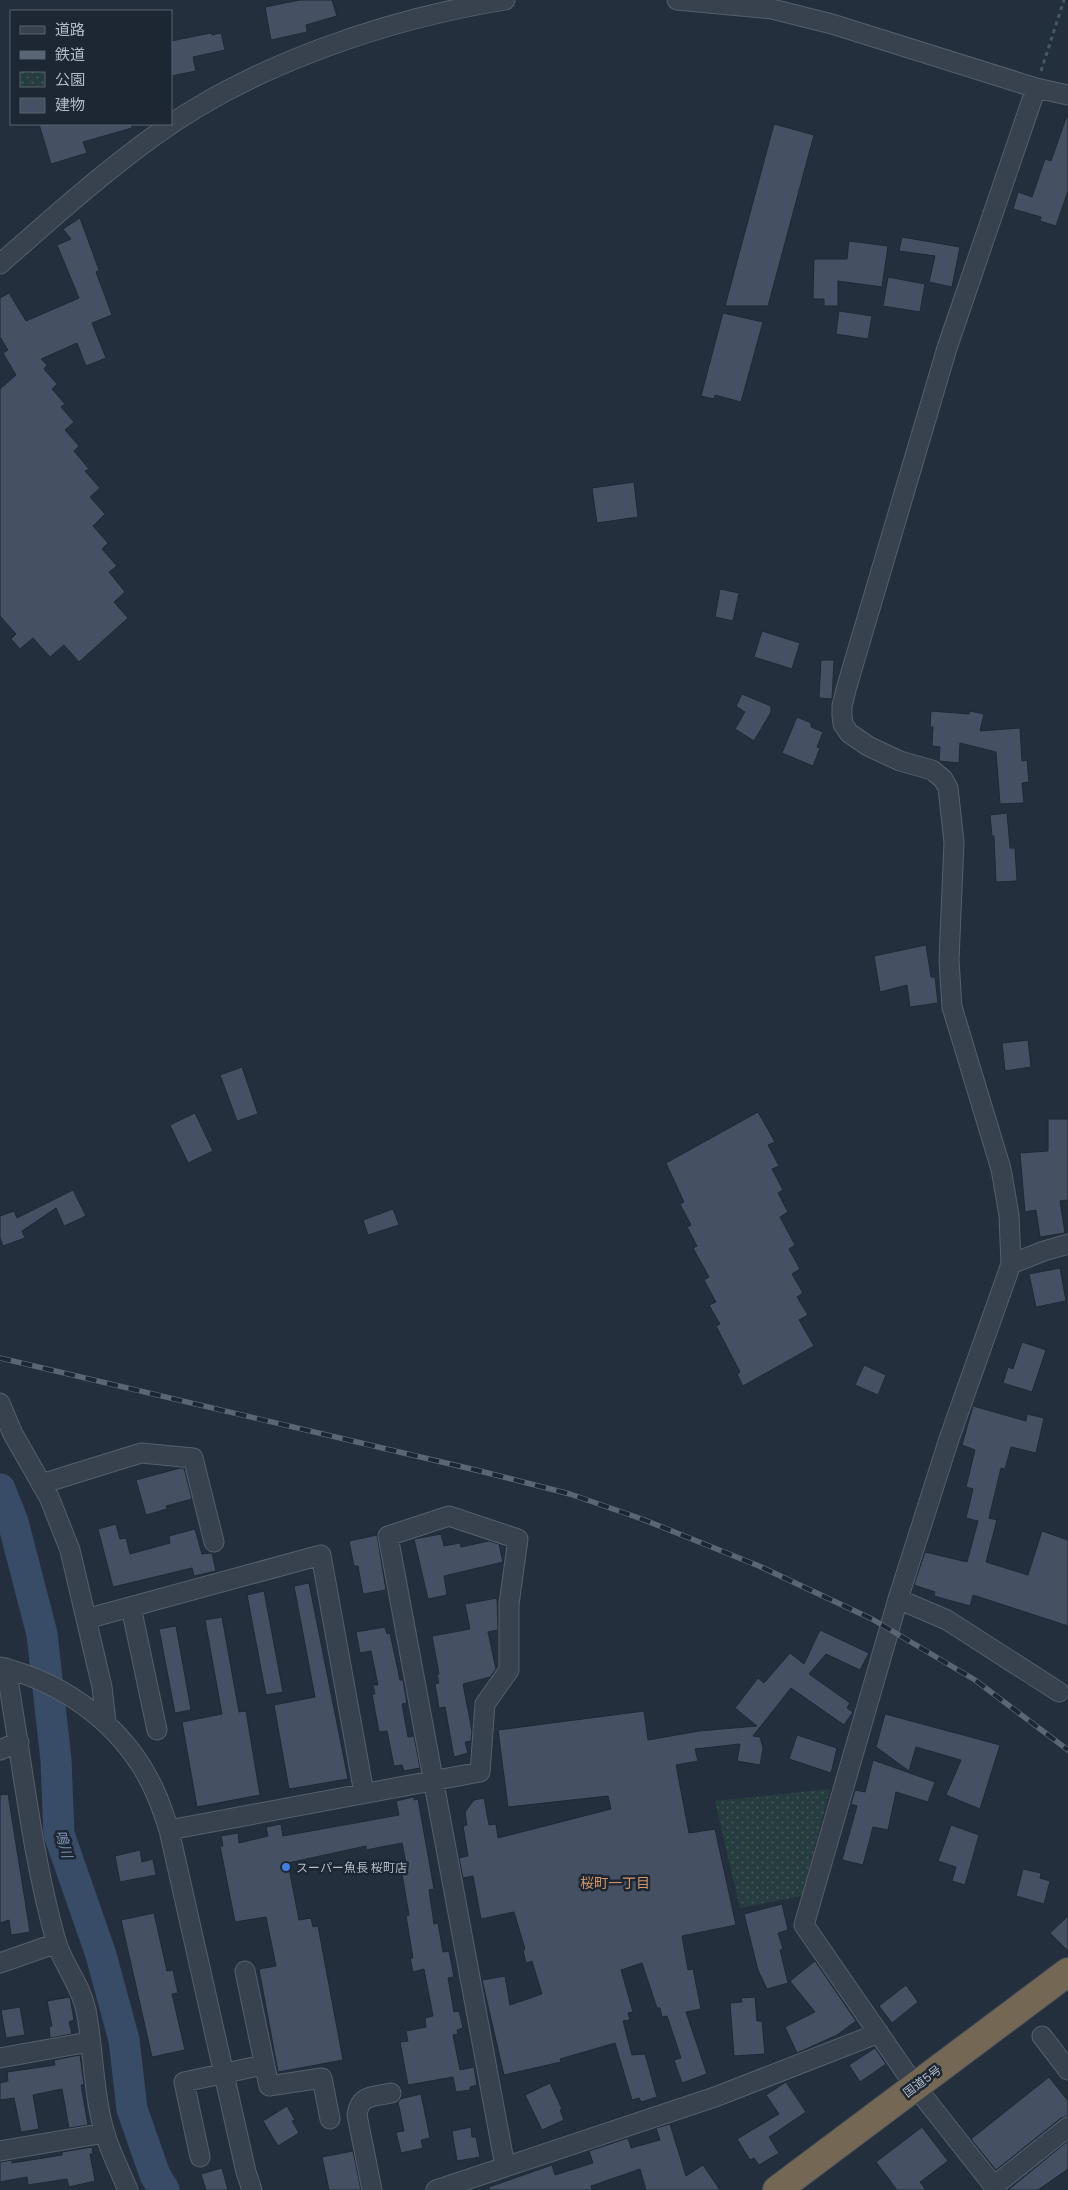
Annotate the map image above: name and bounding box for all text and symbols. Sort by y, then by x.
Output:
legend [10,10,172,125]
text: 道路 [55,19,85,40]
text: 鉄道 [55,44,85,65]
text: 公園 [55,69,85,90]
text: 建物 [55,94,85,115]
water label: 鳴川 [51,1828,78,1862]
place label: スーパー魚長 桜町店 [296,1859,407,1876]
marker: スーパー魚長 桜町店 [280,1861,292,1873]
district label: 桜町一丁目 [580,1873,650,1893]
street label: 国道5号 [899,2061,945,2101]

